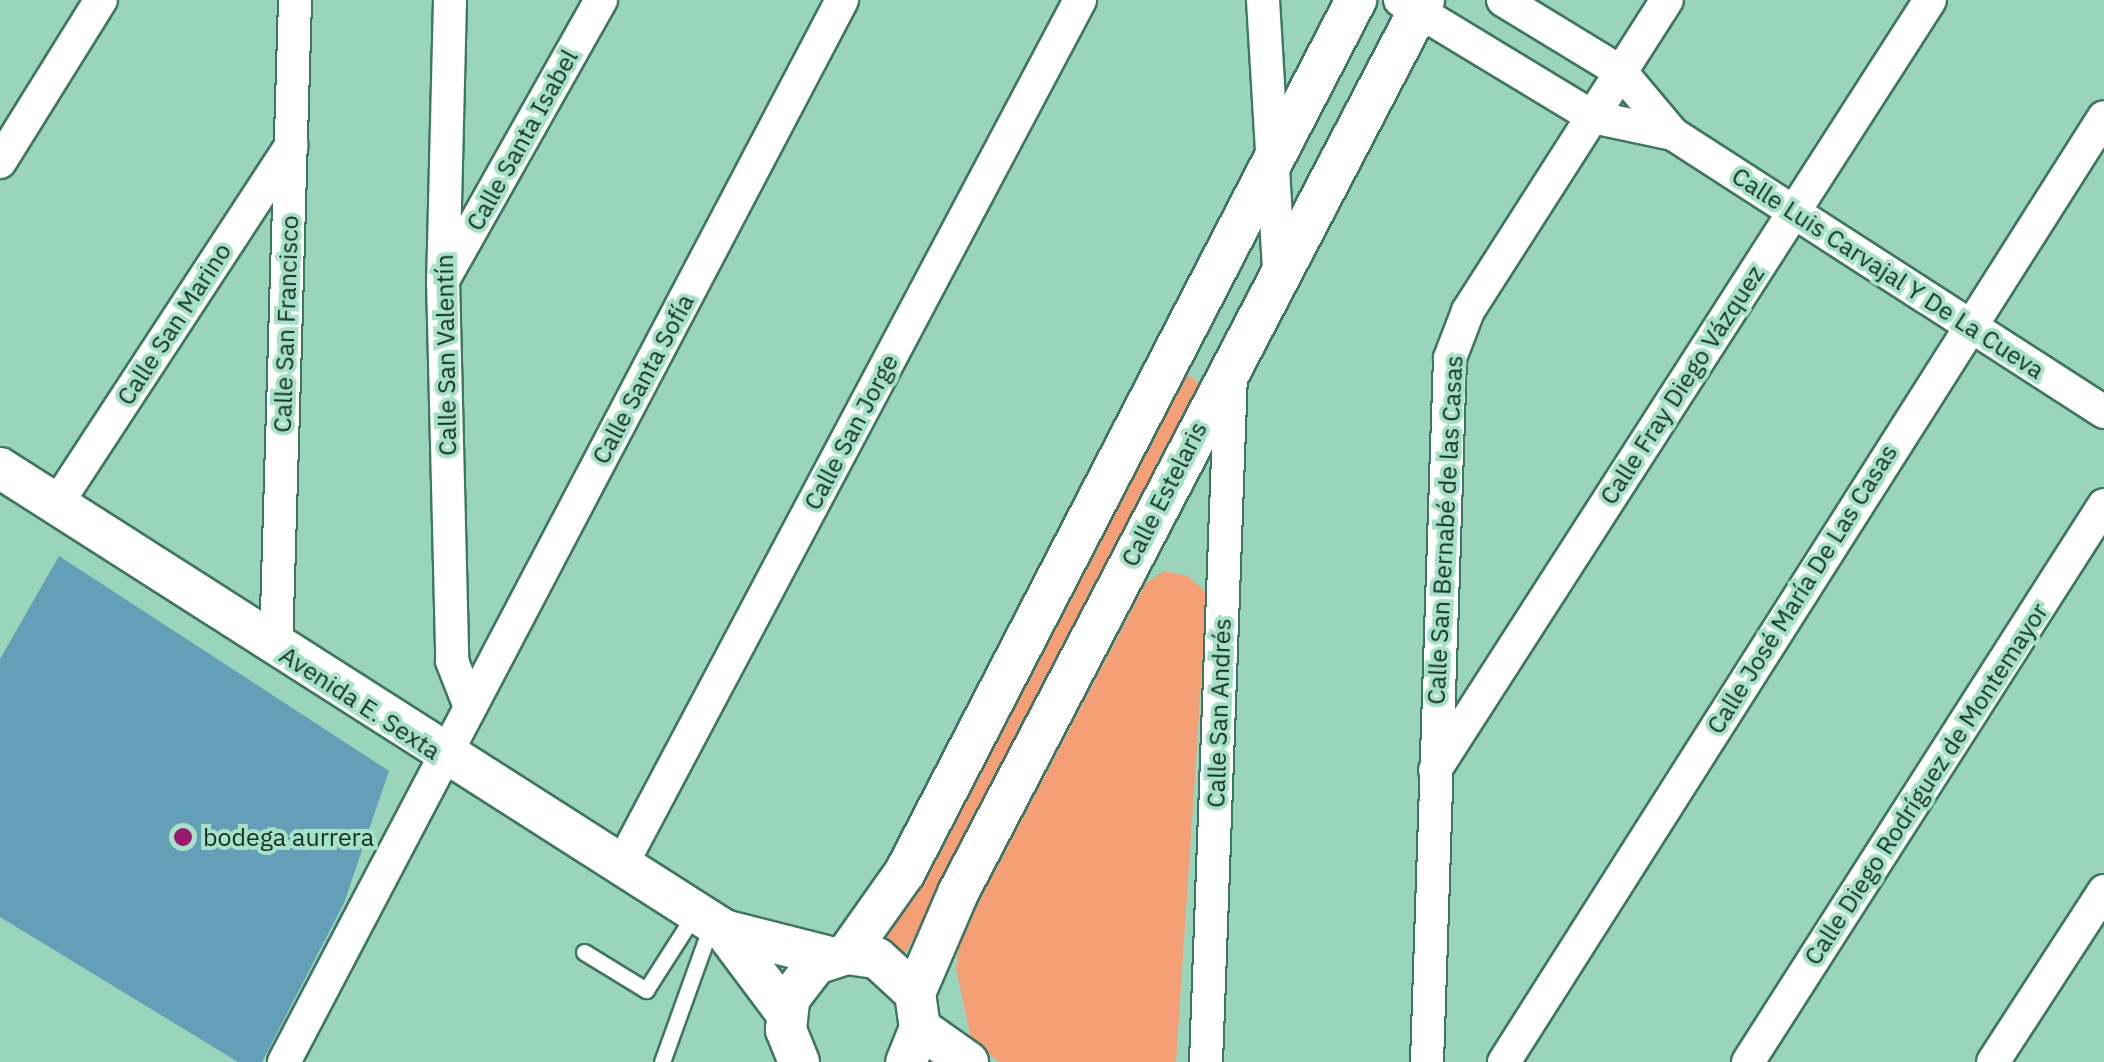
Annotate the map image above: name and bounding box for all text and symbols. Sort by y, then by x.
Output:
street label: Calle Santa Isabel [460,44,584,236]
street label: Calle Luis Carvajal Y De La Cueva [1726,161,2050,385]
street label: Calle San Francisco [267,215,305,433]
street label: Calle San Marino [110,237,238,411]
street label: Calle San Valentín [429,254,463,456]
street label: Calle Fray Diego Vázquez [1593,260,1771,510]
street label: Calle Santa Sofía [586,289,700,469]
street label: Calle San Jorge [797,349,905,515]
street label: Calle San Bernabé de las Casas [1421,355,1469,705]
street label: Calle Estelaris [1115,416,1213,572]
street label: Calle José María De Las Casas [1700,439,1904,739]
street label: Calle Diego Rodríguez de Montemayor [1798,598,2054,970]
street label: Calle San Andrés [1201,618,1237,808]
street label: Avenida E. Sexta [274,640,446,766]
place label: bodega aurrera [203,822,374,852]
marker: bodega aurrera [172,826,194,848]

